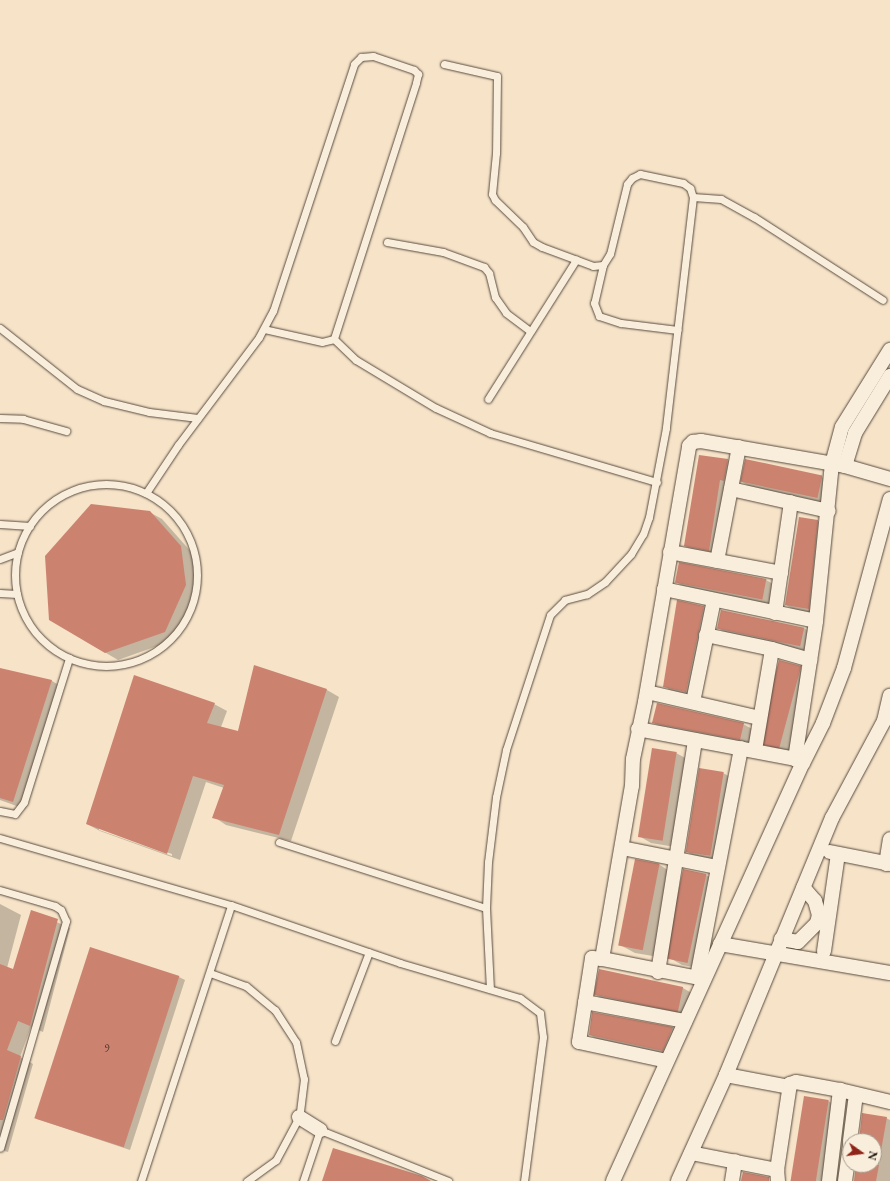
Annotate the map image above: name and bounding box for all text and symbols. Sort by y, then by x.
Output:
house number: 9 [104,1041,110,1055]
north arrow [842,1133,882,1173]
text: N [865,1150,881,1162]

